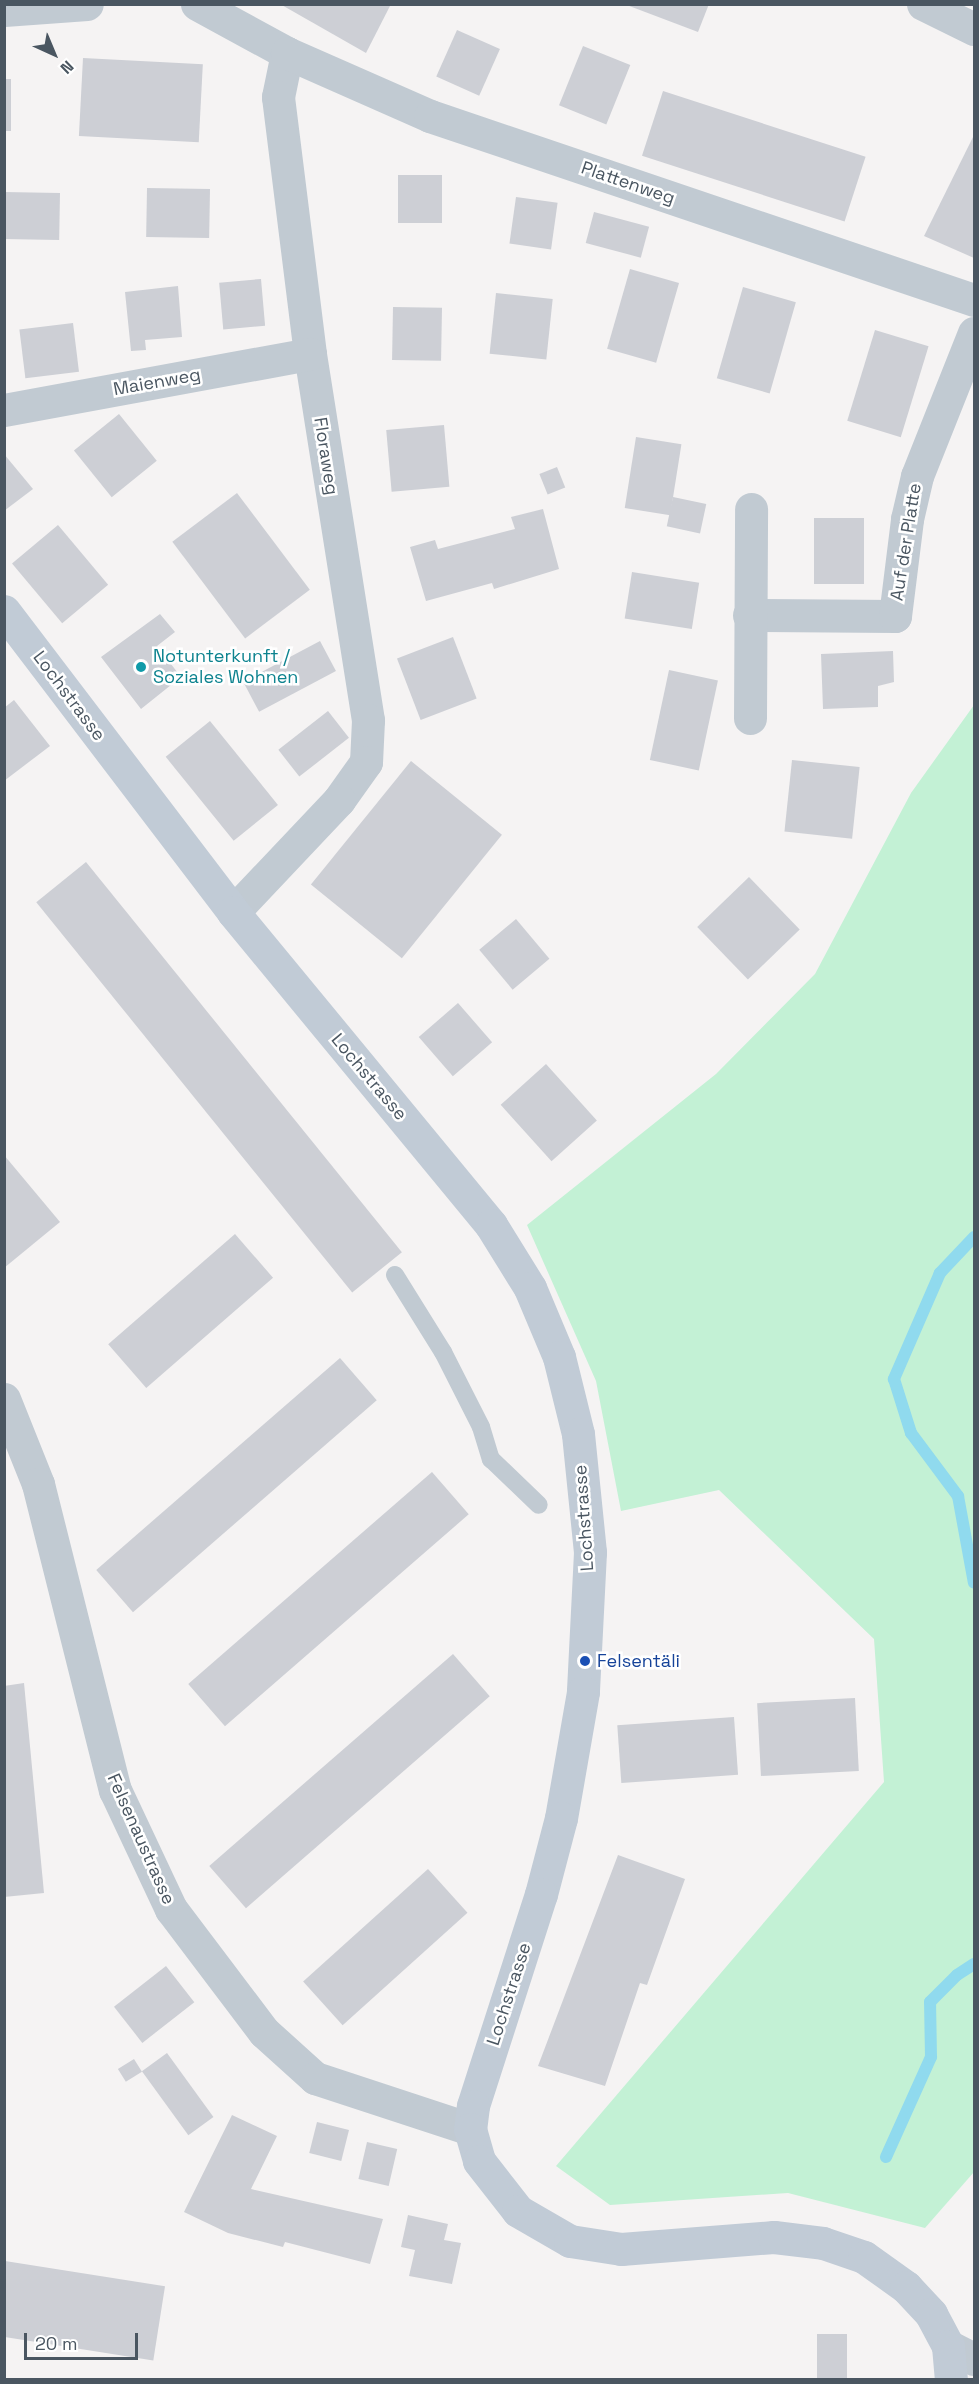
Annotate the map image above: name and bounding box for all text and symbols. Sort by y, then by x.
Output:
north arrow [24,24,84,84]
text: N [56,56,78,79]
street label: Plattenweg [578,157,678,209]
street label: Maienweg [112,364,202,400]
street label: Floraweg [309,416,343,496]
street label: Auf der Platte [886,482,926,602]
place label: Notunterkunft / Soziales Wohnen [153,646,299,688]
street label: Lochstrasse [28,647,110,745]
marker: Notunterkunft / Soziales Wohnen [134,660,148,674]
street label: Lochstrasse [326,1029,412,1125]
street label: Lochstrasse [570,1464,598,1572]
place label: Felsentäli [597,1650,680,1672]
marker: Felsentäli [578,1654,592,1668]
street label: Felsenaustrasse [102,1770,180,1908]
street label: Lochstrasse [482,1940,536,2048]
scale bar [27,2321,141,2359]
text: 20 m [35,2332,78,2355]

